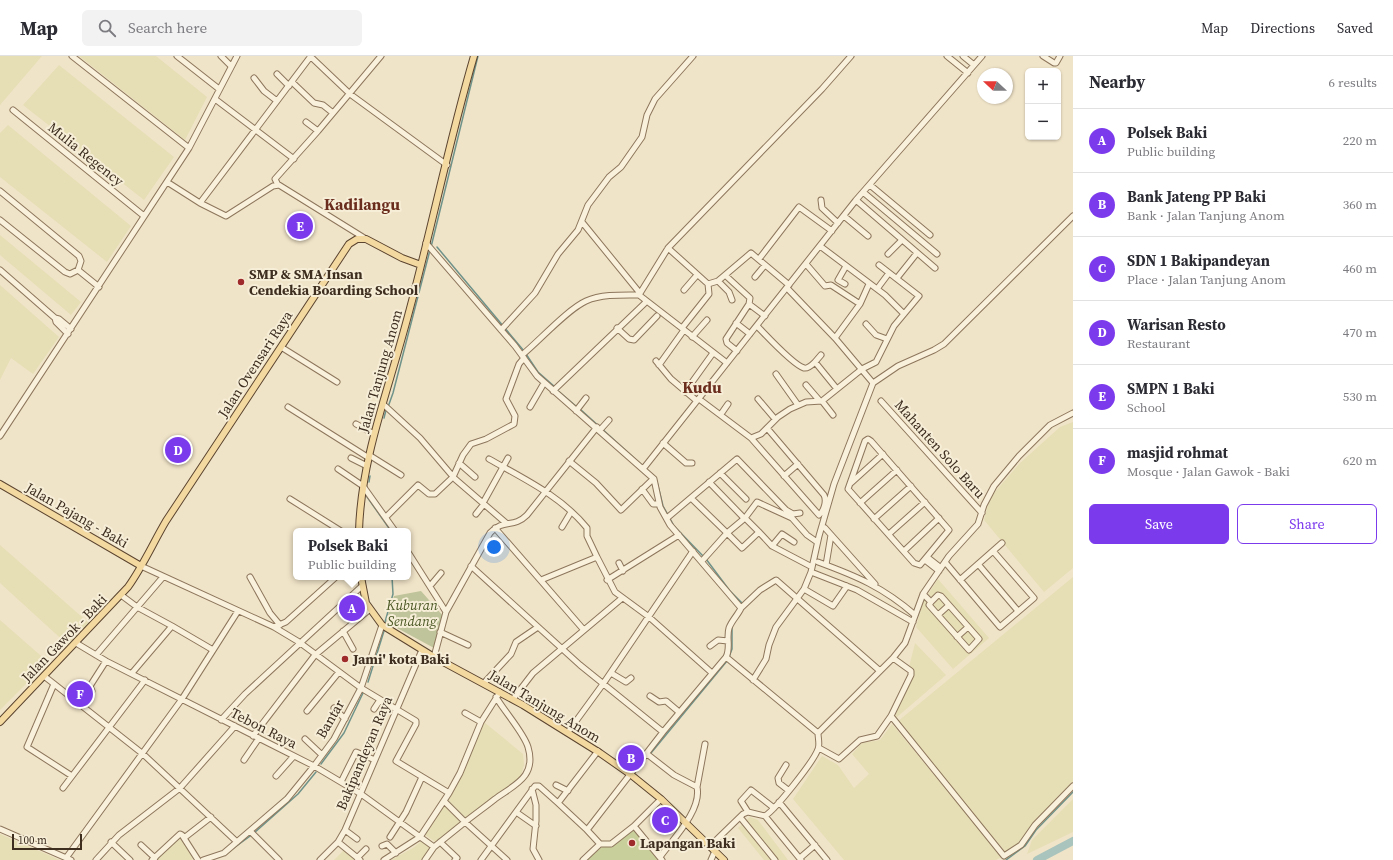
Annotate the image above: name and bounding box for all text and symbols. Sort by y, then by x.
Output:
search box [82,10,362,46]
text: Map [20,15,58,41]
icon: search [96,17,118,39]
text: Search here [128,17,207,38]
text: Map [1201,18,1228,38]
text: Directions [1250,18,1315,38]
text: Saved [1337,18,1373,38]
north arrow [977,68,1013,104]
map controls [1025,68,1061,140]
button: + [1025,68,1061,104]
text: Nearby [1089,70,1145,94]
text: 6 results [1329,74,1377,91]
button: − [1025,104,1061,140]
street label: Mulia Regency [44,117,129,191]
text: Polsek Baki [1127,122,1207,143]
text: A [1098,132,1106,149]
text: 220 m [1343,132,1377,149]
text: Public building [1127,143,1215,160]
text: Bank Jateng PP Baki [1127,186,1266,207]
district label: Kadilangu [324,193,400,215]
text: B [1098,196,1106,213]
text: 360 m [1343,196,1377,213]
text: Bank · Jalan Tanjung Anom [1127,207,1285,224]
pin: E [287,211,313,241]
text: SDN 1 Bakipandeyan [1127,250,1270,271]
text: C [1098,260,1106,277]
text: 460 m [1343,260,1377,277]
place label: SMP & SMA Insan Cendekia Boarding School [249,264,419,300]
text: Place · Jalan Tanjung Anom [1127,271,1286,288]
marker: SMP & SMA Insan Cendekia Boarding School [236,277,246,287]
street label: Jalan Ovensari Raya [212,306,298,422]
street label: Jalan Tanjung Anom [353,307,407,436]
text: Warisan Resto [1127,314,1226,335]
text: D [1097,324,1107,341]
text: 470 m [1343,324,1377,341]
text: Restaurant [1127,335,1190,352]
district label: Kudu [682,376,722,398]
text: SMPN 1 Baki [1127,378,1215,399]
text: E [1098,388,1106,405]
text: 530 m [1343,388,1377,405]
street label: Mahanten Solo Baru [890,395,990,503]
text: School [1127,399,1166,416]
pin: D [165,435,191,465]
text: masjid rohmat [1127,442,1228,463]
text: F [1098,452,1106,469]
text: 620 m [1343,452,1377,469]
text: Mosque · Jalan Gawok - Baki [1127,463,1290,480]
street label: Jalan Pajang - Baki [21,477,132,553]
button: Save [1089,504,1229,544]
button: Share [1237,504,1377,544]
popup [293,528,411,580]
text: Polsek Baki [308,535,388,556]
your location [484,537,504,557]
text: Public building [308,556,396,573]
street label: Jalan Gawok - Baki [16,590,111,687]
pin: A [339,593,365,623]
park label: Kuburan Sendang [385,595,438,631]
place label: Jami' kota Baki [352,649,450,669]
marker: Jami' kota Baki [340,654,350,664]
street label: Jalan Tanjung Anom [485,664,605,747]
pin: F [67,679,93,709]
street label: Bakipandeyan Raya [331,692,397,813]
street label: Bantar [311,696,349,742]
street label: Tebon Raya [227,703,301,754]
pin: B [618,743,644,773]
pin: C [652,805,678,835]
scale bar [12,832,82,851]
text: 100 m [18,833,47,848]
place label: Lapangan Baki [640,833,736,853]
marker: Lapangan Baki [627,838,637,848]

